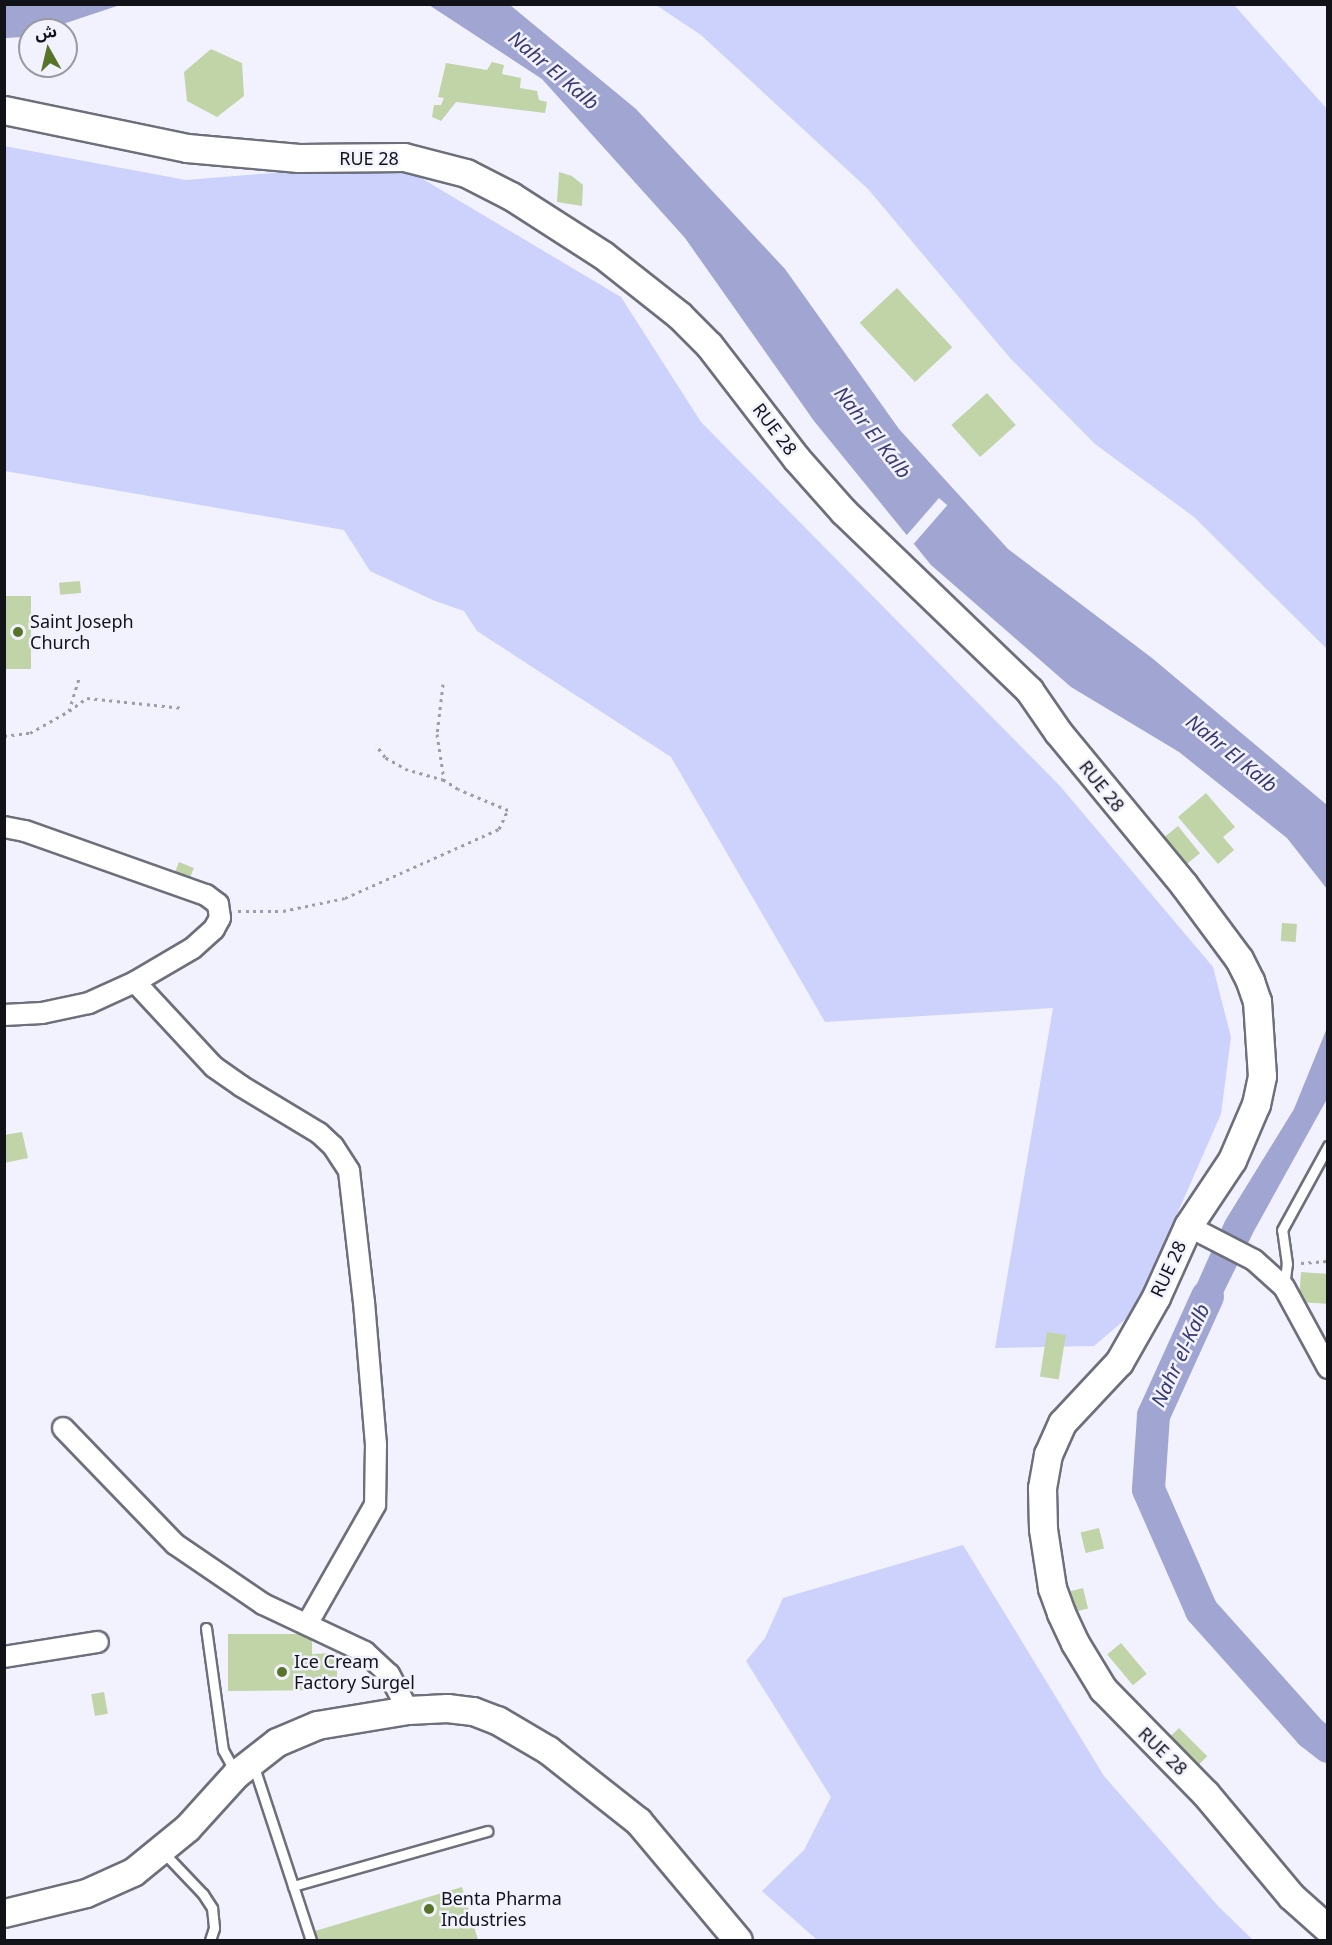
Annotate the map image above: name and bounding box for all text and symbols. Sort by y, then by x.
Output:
north arrow [18,18,78,78]
text: ش [33,20,58,45]
water label: Nahr El Kalb [504,25,604,115]
street label: RUE 28 [339,147,399,169]
water label: Nahr El Kalb [830,381,916,483]
street label: RUE 28 [748,399,802,459]
place label: Saint Joseph Church [30,611,134,654]
marker: Saint Joseph Church [11,625,25,639]
water label: Nahr El Kalb [1182,709,1282,797]
street label: RUE 28 [1075,756,1129,816]
street label: RUE 28 [1146,1237,1190,1301]
water label: Nahr el-Kalb [1146,1300,1214,1410]
place label: Ice Cream Factory Surgel [294,1651,415,1694]
marker: Ice Cream Factory Surgel [275,1665,289,1679]
street label: RUE 28 [1134,1723,1192,1779]
place label: Benta Pharma Industries [441,1888,562,1930]
marker: Benta Pharma Industries [422,1902,436,1916]

